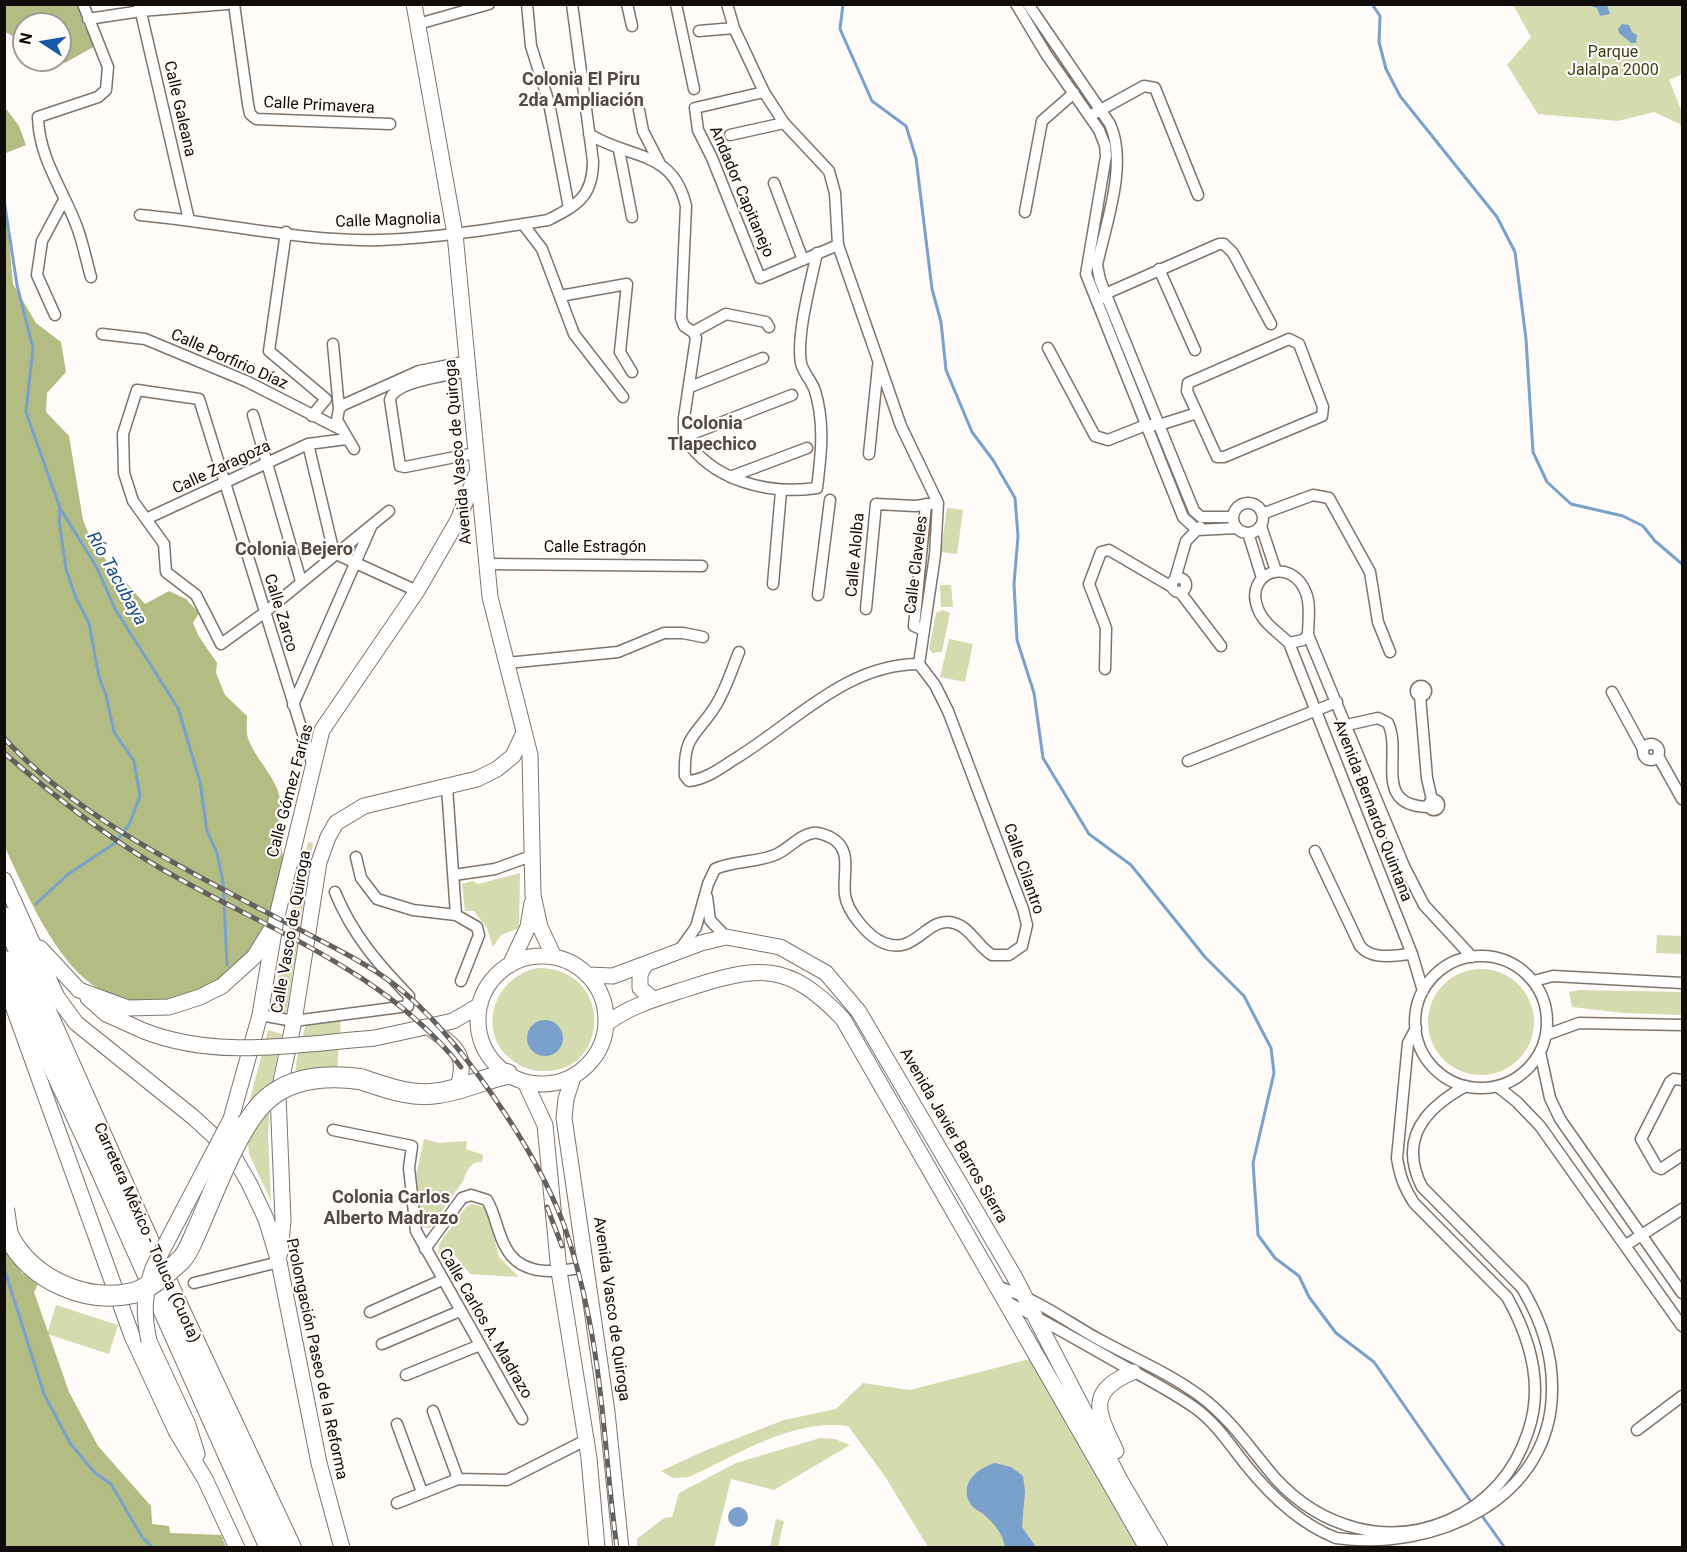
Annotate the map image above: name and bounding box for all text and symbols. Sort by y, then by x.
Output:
north arrow [12,12,72,72]
text: N [15,31,36,46]
park label: Parque Jalalpa 2000 [1567,43,1659,81]
street label: Calle Galeana [159,59,199,159]
district label: Colonia El Piru 2da Ampliación [518,69,644,112]
street label: Calle Primavera [263,94,375,118]
street label: Andador Capitanejo [705,123,777,261]
street label: Calle Magnolia [335,210,441,232]
street label: Calle Porfirio Díaz [167,326,291,394]
street label: Avenida Vasco de Quiroga [441,358,477,546]
district label: Colonia Tlapechico [667,413,757,456]
street label: Calle Zaragoza [170,437,274,499]
street label: Calle Alolba [843,512,869,598]
street label: Calle Claveles [901,515,933,615]
water label: Río Tacubaya [81,528,151,630]
street label: Calle Estragón [544,538,646,558]
district label: Colonia Bejero [235,539,353,561]
street label: Calle Zarco [259,572,301,654]
street label: Avenida Bernardo Quintana [1328,717,1416,905]
street label: Calle Gómez Farías [264,722,318,860]
street label: Calle Cilantro [999,821,1047,917]
street label: Calle Vasco de Quiroga [268,849,316,1015]
street label: Avenida Javier Barros Sierra [895,1045,1011,1227]
street label: Carretera México - Toluca (Cuota) [89,1120,203,1346]
district label: Colonia Carlos Alberto Madrazo [324,1187,458,1230]
street label: Avenida Vasco de Quiroga [589,1216,633,1402]
street label: Prolongación Paseo de la Reforma [281,1237,351,1481]
street label: Calle Carlos A. Madrazo [434,1245,536,1403]

